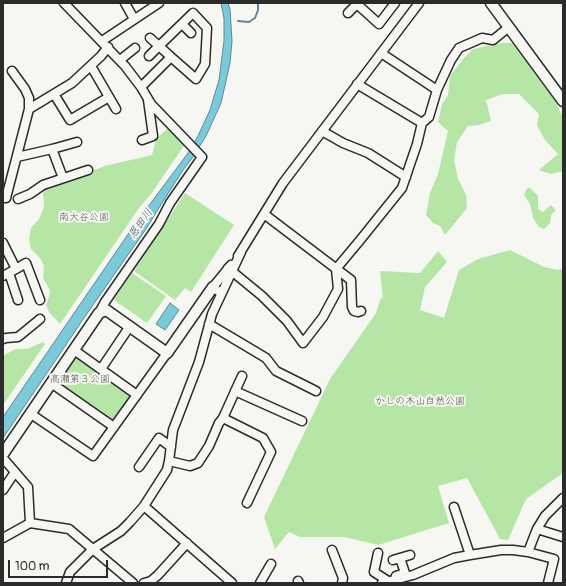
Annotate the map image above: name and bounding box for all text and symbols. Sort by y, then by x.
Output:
water label: 恩田川 [126,207,156,241]
park label: 南大谷公園 [59,211,109,223]
park label: 高瀬第３公園 [50,373,110,385]
park label: かしの木山自然公園 [375,395,465,407]
scale bar [10,552,110,578]
text: 100 m [15,559,49,574]

